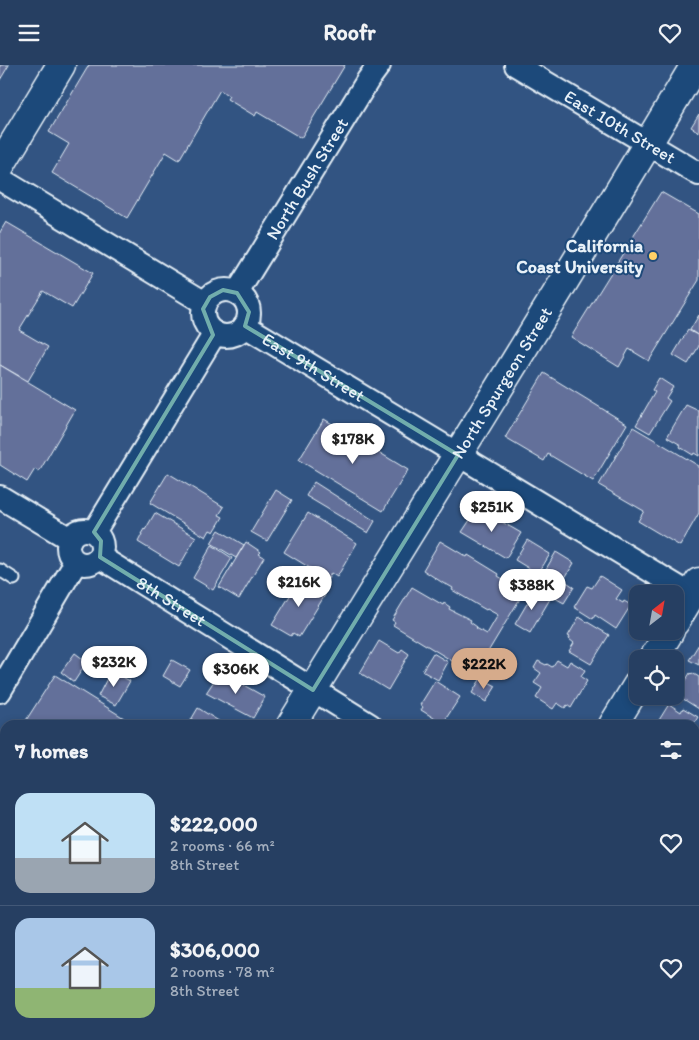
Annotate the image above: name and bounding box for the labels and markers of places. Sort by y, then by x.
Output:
place label: California Coast University [516,235,644,278]
marker: California Coast University [647,250,659,262]
pin: $178K [318,423,388,465]
pin: $251K [457,491,527,533]
pin: $216K [264,565,334,608]
pin: $388K [497,569,567,611]
pin: $232K [79,645,149,688]
pin: $222K [449,647,519,690]
pin: $306K [201,653,271,695]

